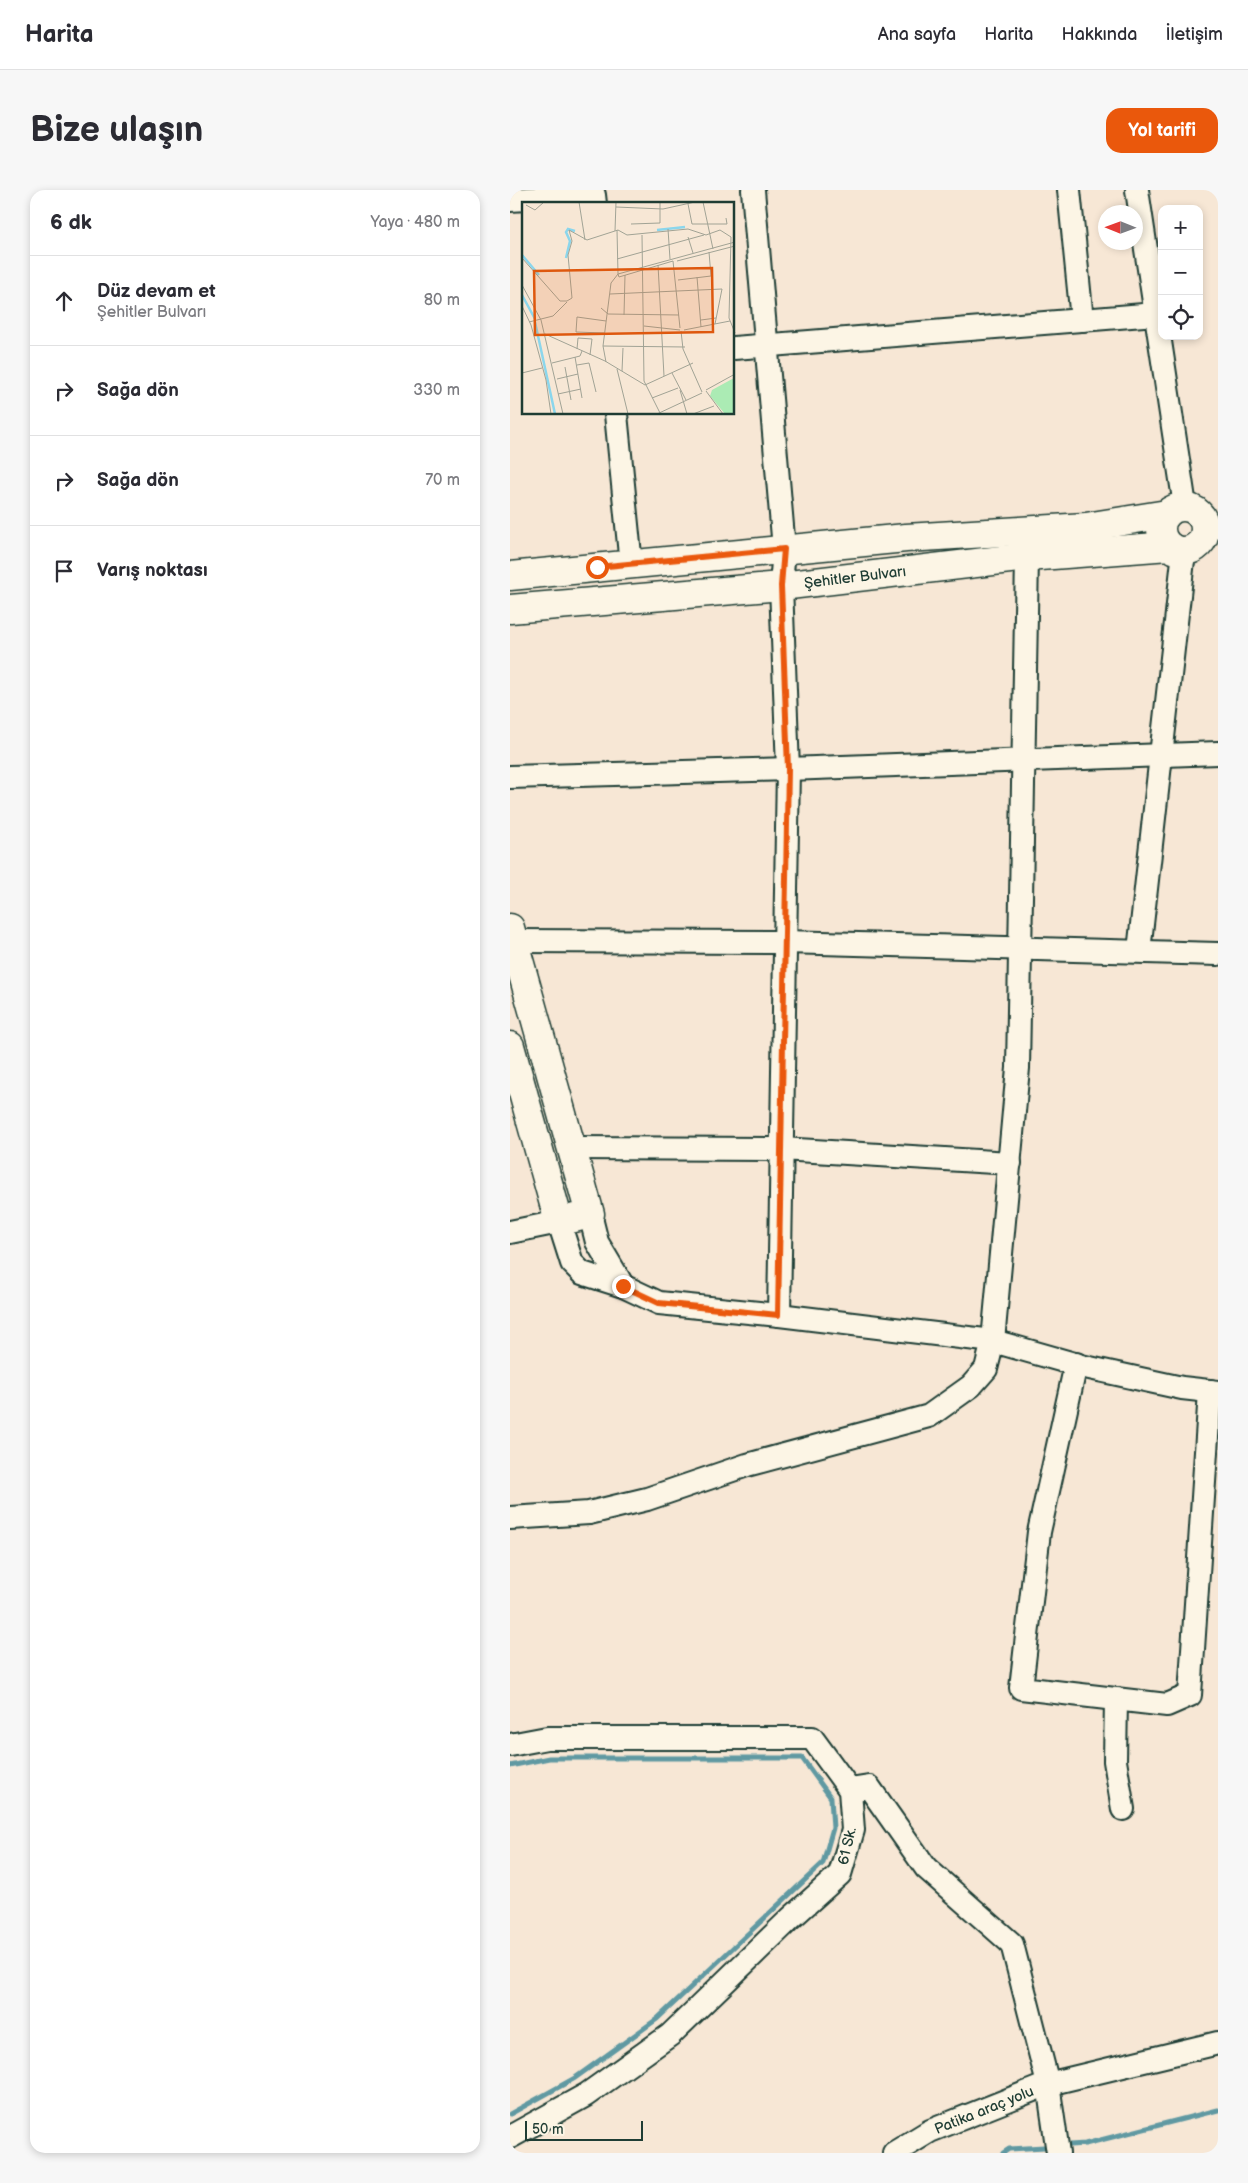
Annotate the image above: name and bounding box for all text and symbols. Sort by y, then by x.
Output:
text: Harita [25,20,93,49]
text: Ana sayfa [878,24,956,45]
text: Harita [984,24,1033,45]
text: Hakkında [1061,24,1137,45]
text: İletişim [1165,24,1223,45]
button: Yol tarifi [1106,108,1218,153]
text: Bize ulaşın [30,109,203,152]
inset map [522,202,735,415]
north arrow [1098,205,1143,250]
map controls [1158,205,1203,340]
button: + [1158,205,1203,250]
text: 6 dk [50,210,92,235]
text: Yaya · 480 m [371,213,460,232]
button: − [1158,250,1203,295]
text: Düz devam et [97,280,216,303]
icon: ahead [50,287,78,315]
text: 80 m [424,291,460,310]
button: locate [1158,295,1203,340]
text: Şehitler Bulvarı [97,303,206,322]
icon: right [50,377,78,405]
text: Sağa dön [97,379,179,402]
text: 330 m [413,381,460,400]
icon: right [50,467,78,495]
text: Sağa dön [97,469,179,492]
text: 70 m [425,471,460,490]
route start [586,556,609,579]
icon: arrive [50,557,78,585]
text: Varış noktası [97,559,208,582]
street label: Şehitler Bulvarı [803,562,907,593]
route end [612,1275,635,1298]
street label: 61 Sk. [834,1825,861,1867]
street label: Patika araç yolu [932,2082,1037,2139]
scale bar [525,2118,642,2141]
text: 50 m [532,2121,564,2138]

